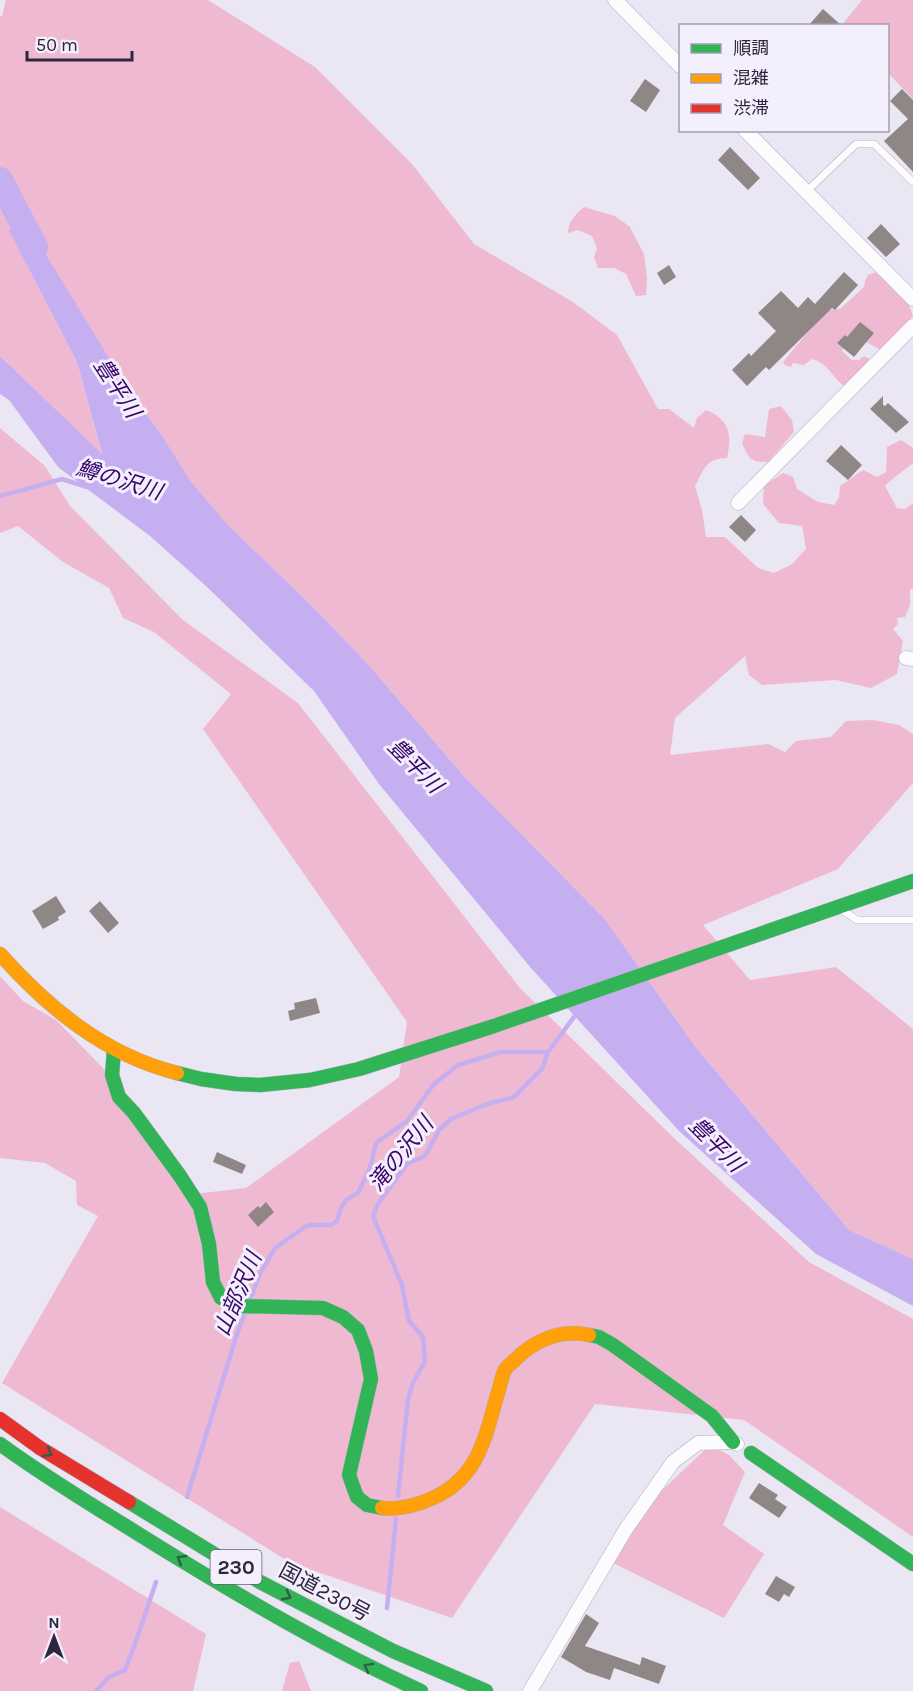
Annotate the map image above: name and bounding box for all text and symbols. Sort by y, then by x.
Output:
scale bar [27,24,132,62]
legend [679,24,889,132]
text: 50 m [36,34,78,56]
text: 順調 [733,37,769,59]
text: 混雑 [733,67,769,89]
text: 渋滞 [733,97,769,119]
water label: 豊平川 [88,353,147,424]
water label: 鱒の沢川 [73,455,167,506]
water label: 豊平川 [382,733,449,800]
water label: 滝の沢川 [363,1110,440,1196]
water label: 豊平川 [683,1112,750,1179]
water label: 山部沢川 [209,1247,268,1340]
one-way arrow [42,1445,52,1457]
road number: 230 [210,1550,262,1584]
one-way arrow [177,1555,187,1567]
street label: 国道230号 [275,1558,375,1626]
one-way arrow [281,1589,291,1600]
north arrow [24,1607,84,1667]
text: N [48,1613,60,1632]
one-way arrow [364,1663,374,1674]

